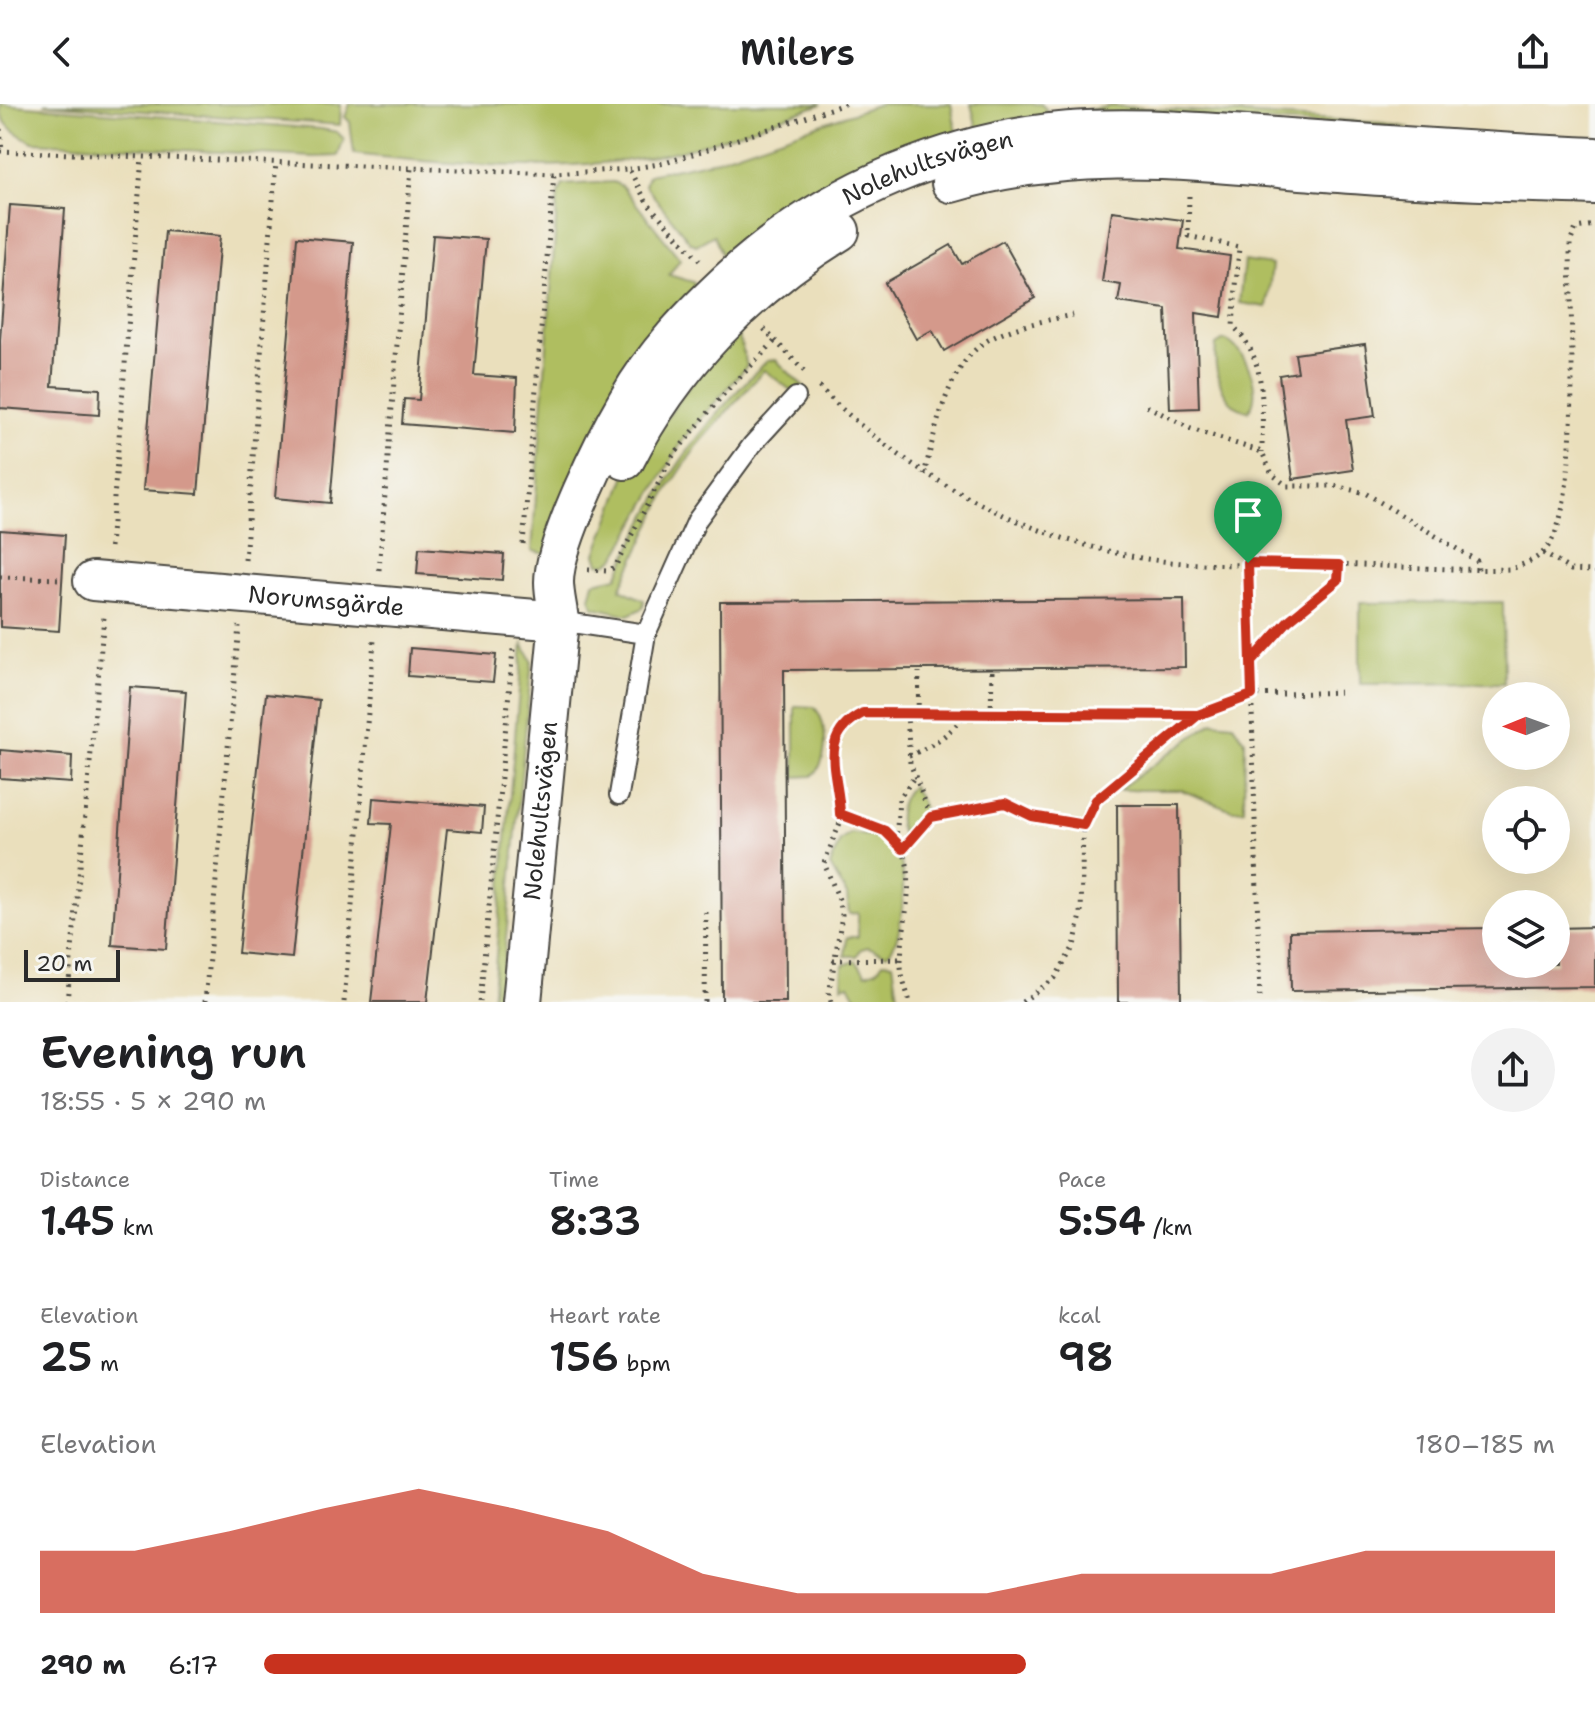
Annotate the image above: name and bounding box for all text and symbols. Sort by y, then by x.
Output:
text: Milers [740,28,855,77]
icon: back [40,30,84,74]
icon: share [1511,30,1555,74]
street label: Nolehultsvägen [836,123,1016,213]
pin [1214,481,1282,563]
icon: arrive [1226,493,1270,537]
street label: Norumsgärde [247,578,406,624]
north arrow [1482,682,1570,770]
map controls [1482,682,1570,978]
street label: Nolehultsvägen [516,720,565,902]
button: locate [1482,786,1570,874]
button: layers [1482,890,1570,978]
scale bar [24,946,120,982]
text: 20 m [36,949,93,978]
text: Evening run [40,1023,307,1082]
button: share [1471,1028,1555,1112]
text: 18:55 · 5 × 290 m [40,1083,266,1118]
text: Distance [40,1165,130,1194]
text: Time [549,1165,599,1194]
text: Pace [1058,1165,1106,1194]
text: 1.45 [40,1194,115,1248]
text: 8:33 [549,1194,641,1248]
text: 5:54 [1058,1194,1146,1248]
text: km [115,1213,154,1242]
text: /km [1146,1213,1193,1242]
text: Elevation [40,1301,138,1330]
text: Heart rate [549,1301,661,1330]
text: kcal [1058,1301,1101,1330]
text: 25 [40,1330,92,1384]
text: 156 [549,1330,619,1384]
text: 98 [1058,1330,1114,1384]
text: m [92,1349,119,1378]
text: bpm [619,1349,671,1378]
text: Elevation [40,1426,156,1461]
text: 180–185 m [1415,1426,1555,1461]
text: 290 m [40,1647,126,1682]
text: 6:17 [168,1647,218,1682]

